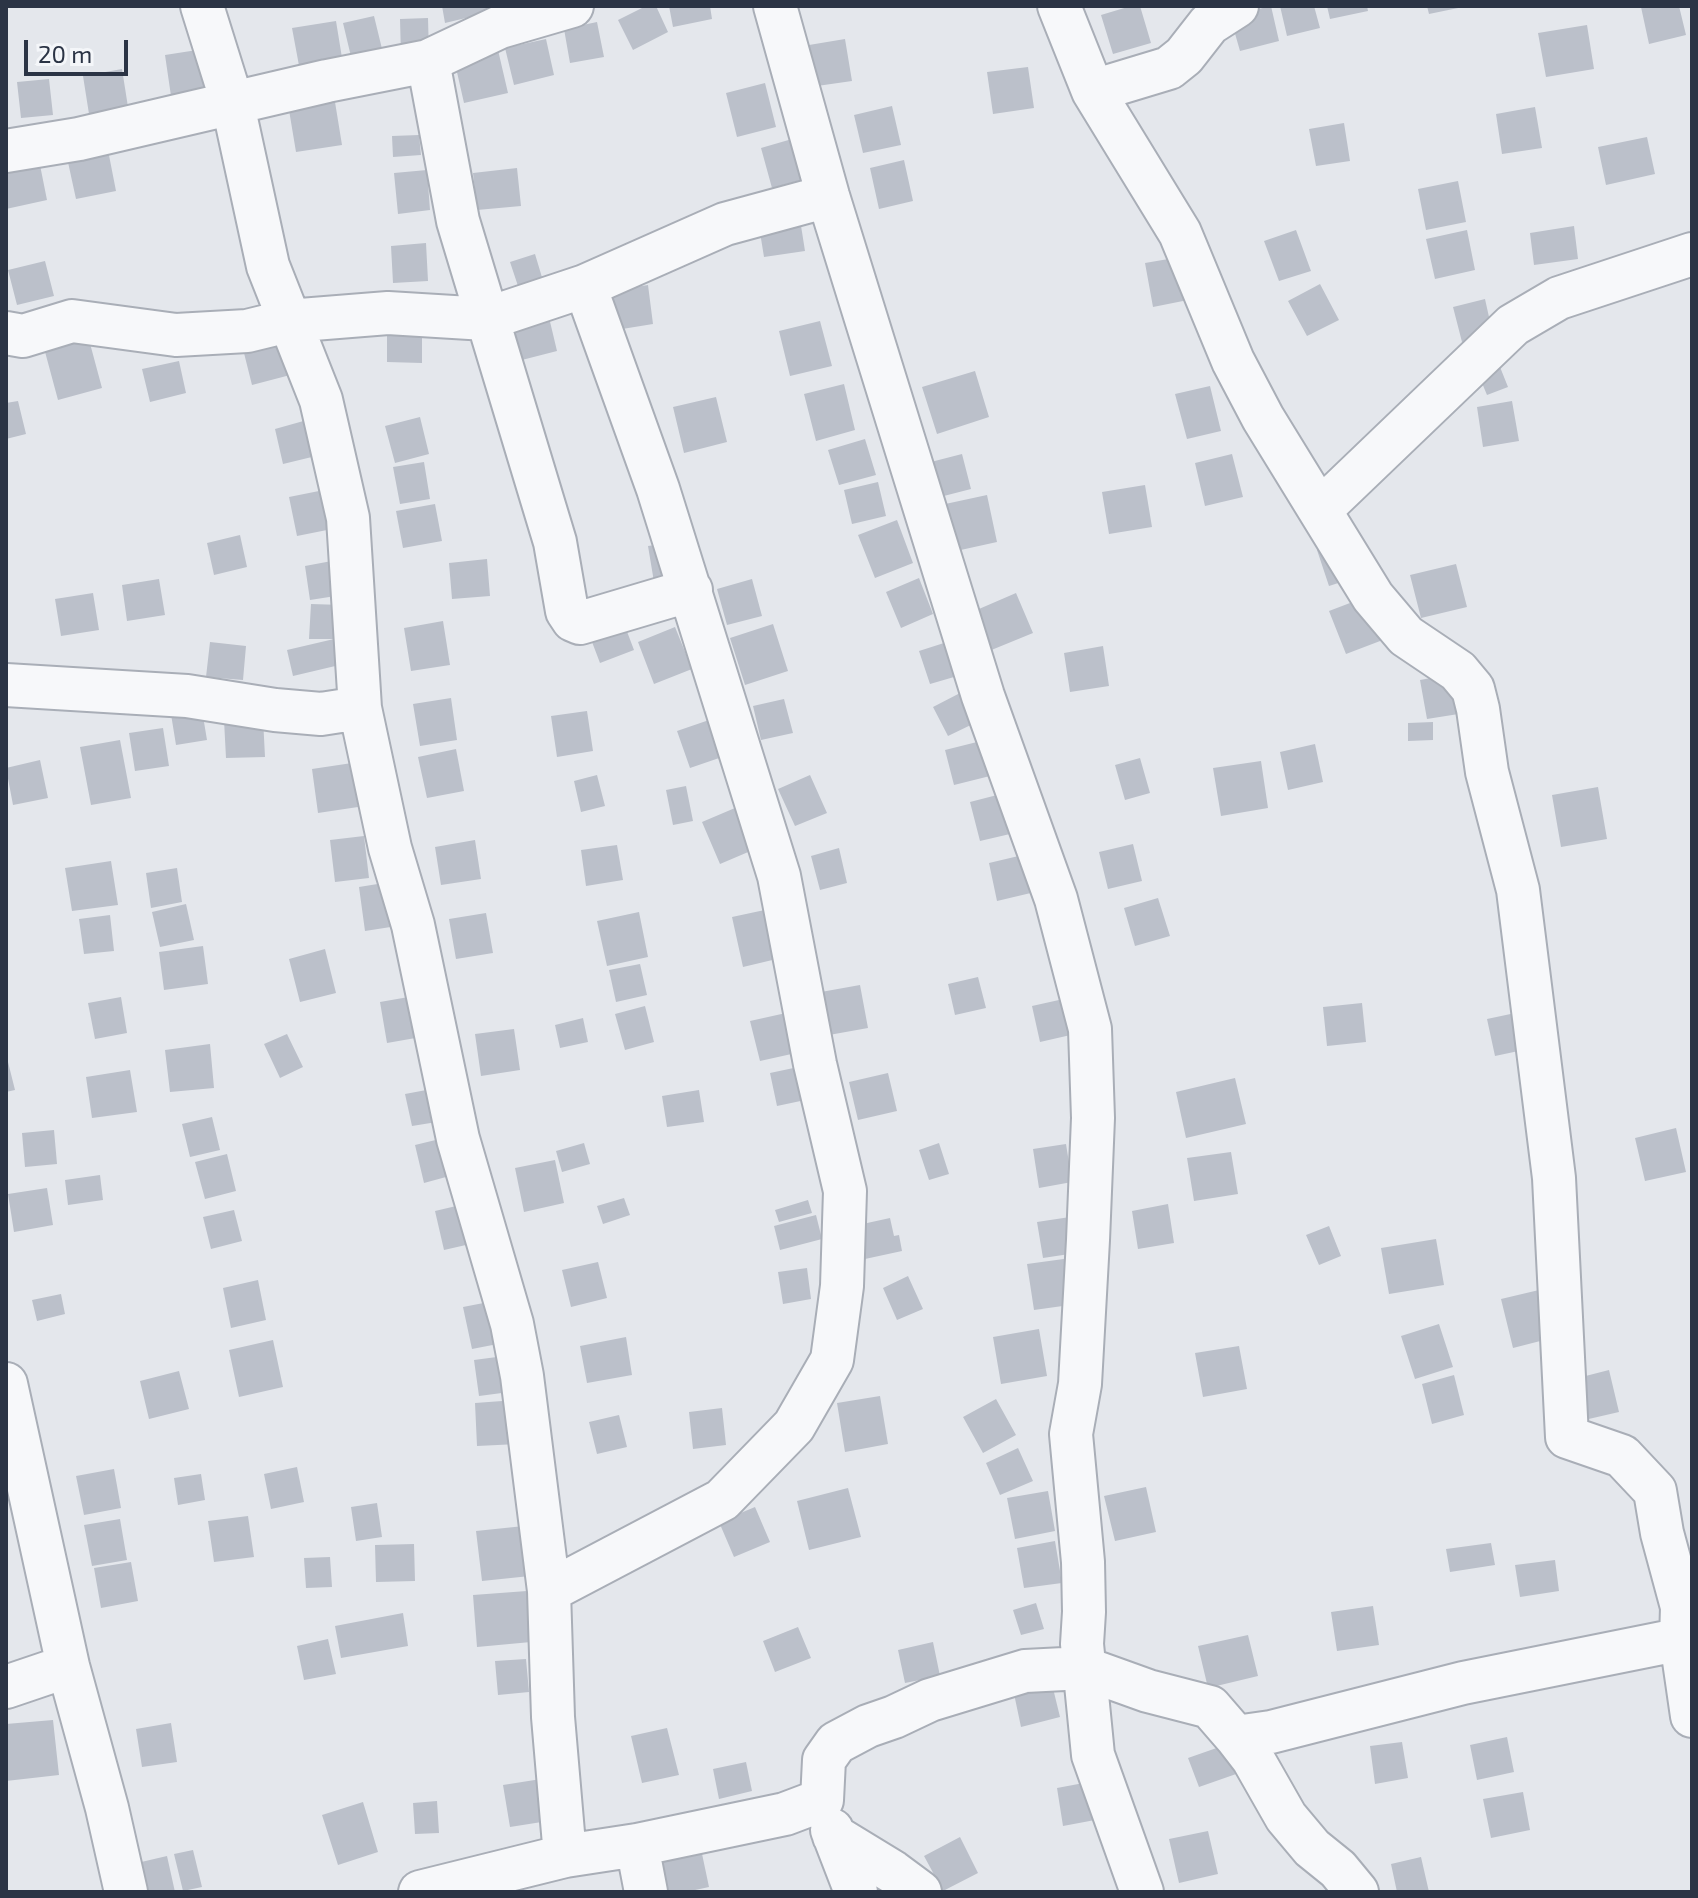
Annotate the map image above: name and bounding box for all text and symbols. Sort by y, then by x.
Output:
scale bar [28,24,132,74]
text: 20 m [38,39,92,68]

